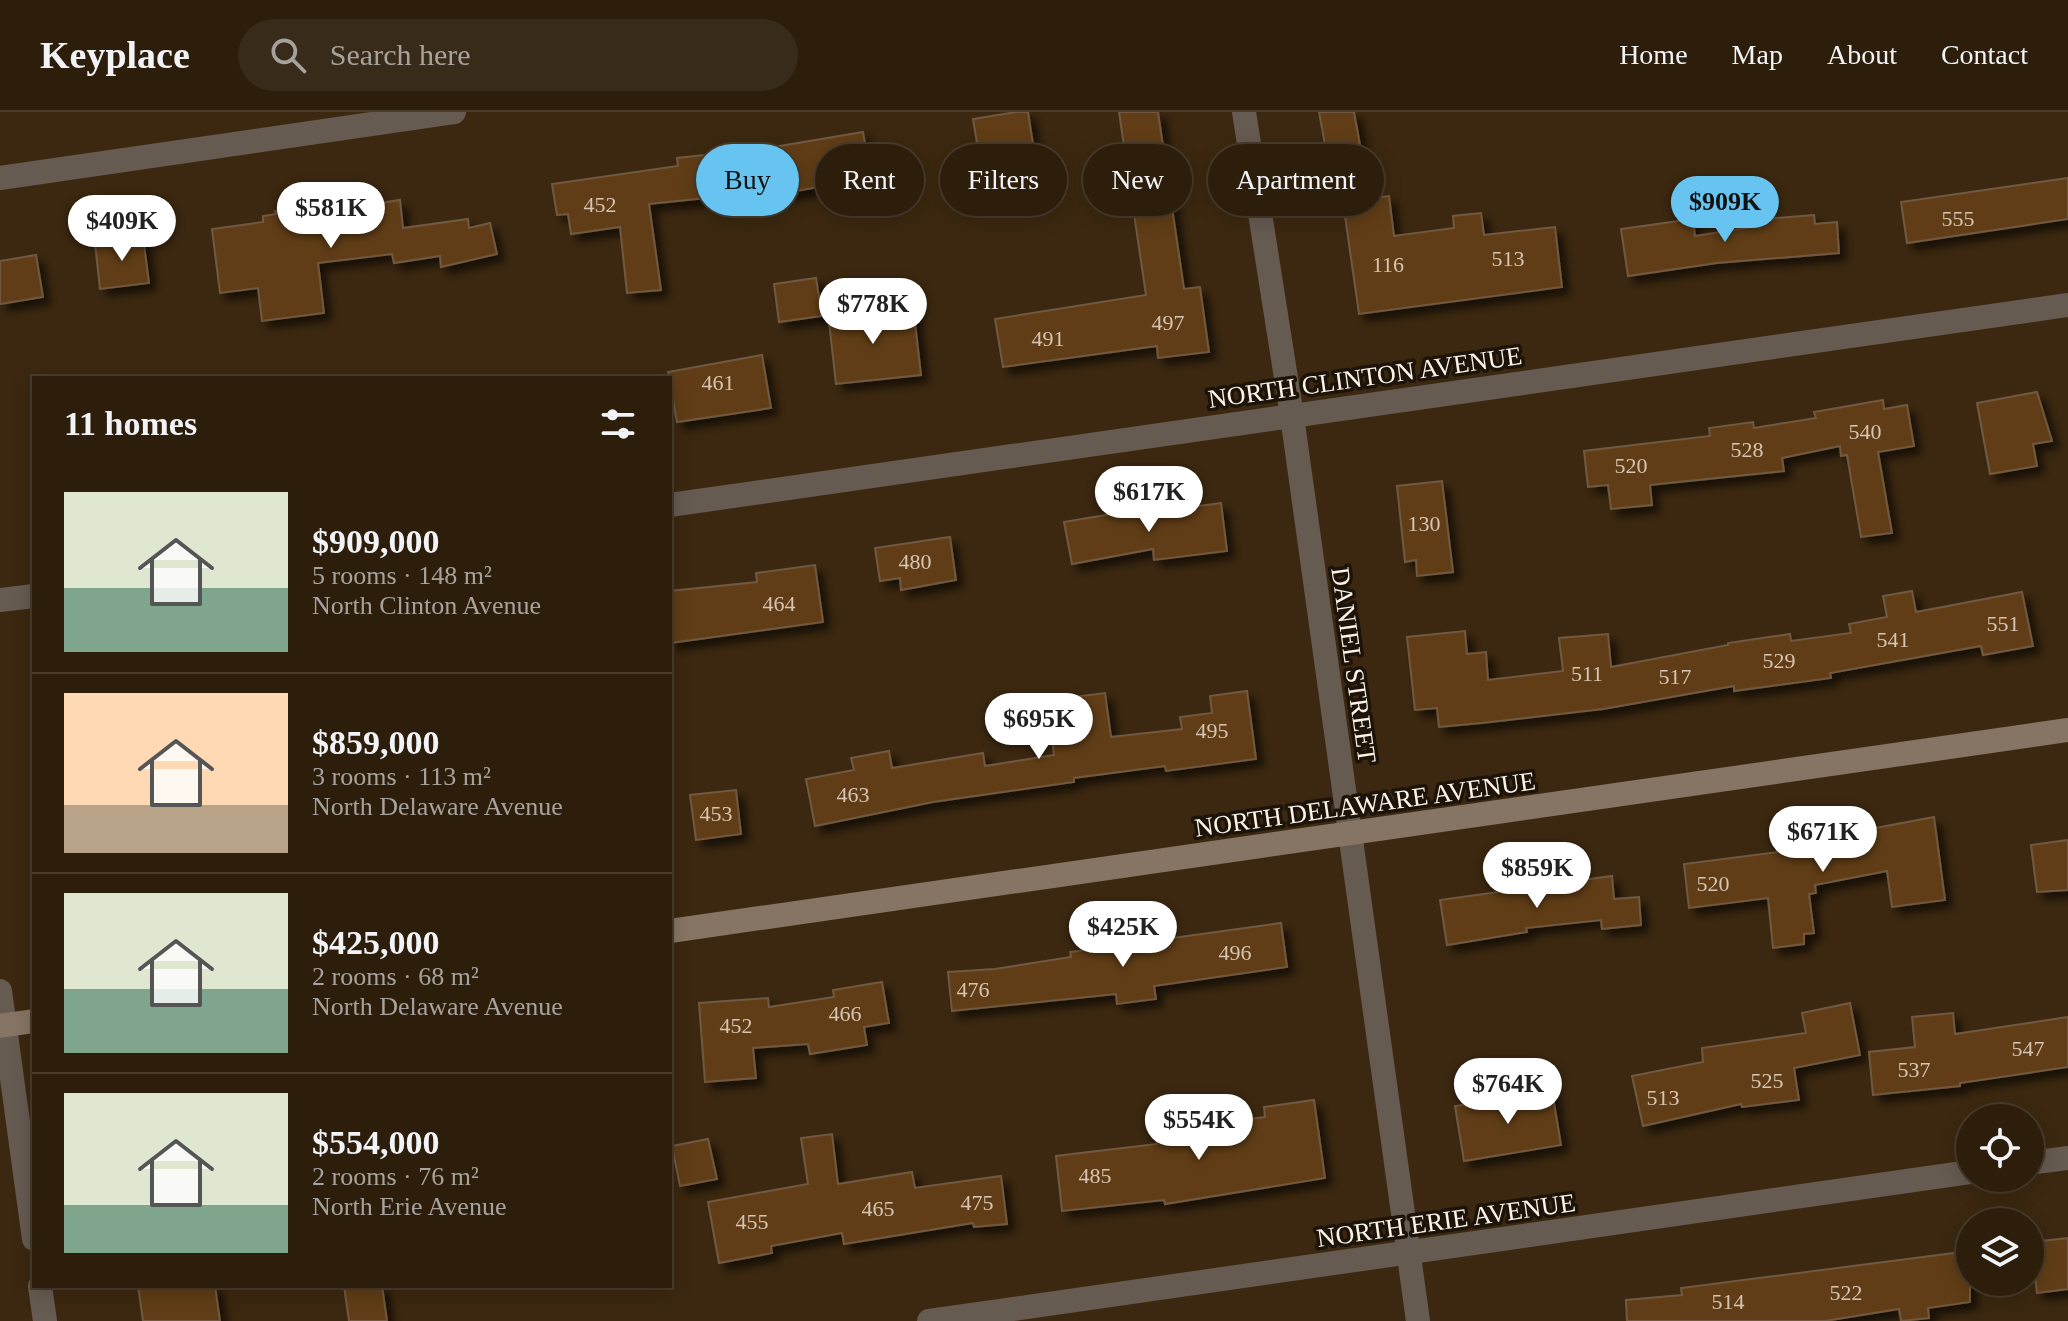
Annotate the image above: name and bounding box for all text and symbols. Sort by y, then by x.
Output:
search box [238,19,798,91]
icon: search [266,33,310,77]
text: Keyplace [40,34,190,76]
text: Search here [330,38,471,71]
text: Home [1619,39,1688,70]
text: Map [1732,39,1783,70]
text: About [1827,39,1897,70]
text: Contact [1941,39,2028,70]
chip: Buy [696,144,799,216]
chip: Rent [815,144,924,216]
chip: Filters [940,144,1067,216]
chip: New [1083,144,1192,216]
chip: Apartment [1208,144,1384,216]
pin: $909K [1669,176,1781,244]
pin: $581K [275,182,387,250]
text: $909K [1689,187,1761,216]
house number: 452 [584,192,617,217]
text: $581K [295,193,367,222]
pin: $409K [66,195,178,263]
text: $409K [86,206,158,235]
house number: 555 [1942,206,1975,231]
house number: 513 [1492,246,1525,271]
house number: 116 [1372,252,1404,277]
pin: $778K [817,278,929,346]
text: $778K [837,289,909,318]
house number: 497 [1152,310,1185,335]
house number: 491 [1032,326,1065,351]
street label: NORTH CLINTON AVENUE [1206,341,1524,414]
house number: 461 [702,370,735,395]
icon: filters [596,402,640,446]
text: 11 homes [64,405,197,442]
house number: 540 [1849,419,1882,444]
house number: 528 [1731,437,1764,462]
house number: 520 [1615,453,1648,478]
pin: $617K [1093,466,1205,534]
text: $617K [1113,477,1185,506]
house number: 130 [1408,511,1441,536]
text: $909,000 [312,523,440,560]
icon: home [128,524,224,620]
house number: 480 [899,549,932,574]
text: 5 rooms · 148 m² [312,561,492,590]
street label: DANIEL STREET [1325,565,1382,765]
text: North Clinton Avenue [312,591,541,620]
house number: 464 [763,591,796,616]
house number: 551 [1987,611,2020,636]
house number: 541 [1877,627,1910,652]
house number: 529 [1763,648,1796,673]
house number: 511 [1571,661,1603,686]
house number: 517 [1659,664,1692,689]
pin: $695K [983,693,1095,761]
text: $695K [1003,704,1075,733]
house number: 495 [1196,718,1229,743]
text: $859,000 [312,724,440,761]
icon: home [128,725,224,821]
text: 3 rooms · 113 m² [312,762,491,791]
street label: NORTH DELAWARE AVENUE [1193,766,1537,843]
house number: 463 [837,782,870,807]
text: North Delaware Avenue [312,792,563,821]
house number: 453 [700,801,733,826]
pin: $671K [1767,806,1879,874]
text: $671K [1787,817,1859,846]
pin: $859K [1481,842,1593,910]
text: $859K [1501,853,1573,882]
house number: 520 [1697,871,1730,896]
pin: $425K [1067,901,1179,969]
text: $425K [1087,912,1159,941]
text: $425,000 [312,924,440,961]
icon: home [128,925,224,1021]
house number: 496 [1219,940,1252,965]
text: 2 rooms · 68 m² [312,962,479,991]
house number: 476 [957,977,990,1002]
text: North Delaware Avenue [312,992,563,1021]
house number: 466 [829,1001,862,1026]
house number: 452 [720,1013,753,1038]
house number: 547 [2012,1036,2045,1061]
house number: 537 [1898,1057,1931,1082]
pin: $764K [1452,1058,1564,1126]
house number: 525 [1751,1068,1784,1093]
text: $764K [1472,1069,1544,1098]
house number: 513 [1647,1085,1680,1110]
pin: $554K [1143,1094,1255,1162]
map controls [1956,1104,2044,1296]
button: locate [1956,1104,2044,1192]
text: $554K [1163,1105,1235,1134]
text: $554,000 [312,1124,440,1161]
icon: home [128,1125,224,1221]
text: 2 rooms · 76 m² [312,1162,479,1191]
house number: 485 [1079,1163,1112,1188]
street label: NORTH ERIE AVENUE [1315,1188,1577,1253]
house number: 475 [961,1190,994,1215]
text: North Erie Avenue [312,1192,506,1221]
house number: 465 [862,1196,895,1221]
button: layers [1956,1208,2044,1296]
house number: 455 [736,1209,769,1234]
house number: 522 [1830,1280,1863,1305]
house number: 514 [1712,1289,1745,1314]

